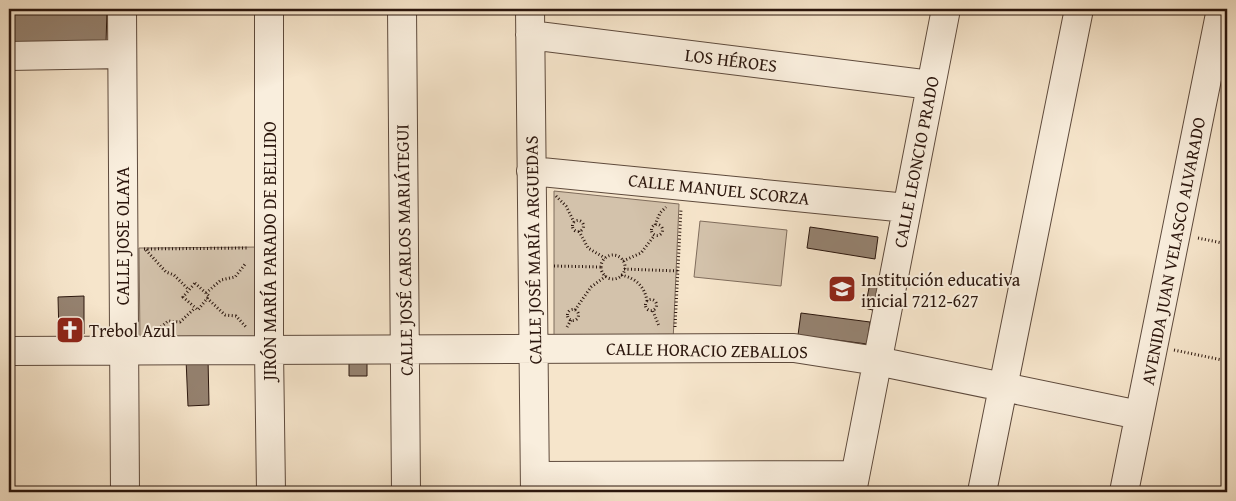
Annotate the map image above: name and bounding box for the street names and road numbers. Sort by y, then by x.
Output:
street label: LOS HÉROES [683,41,779,79]
street label: CALLE LEONCIO PRADO [886,74,946,250]
street label: AVENIDA JUAN VELASCO ALVARADO [1134,115,1212,387]
street label: JIRÓN MARÍA PARADO DE BELLIDO [256,121,283,383]
street label: CALLE JOSÉ CARLOS MARIÁTEGUI [388,124,420,376]
street label: CALLE JOSÉ MARÍA ARGUEDAS [518,135,548,365]
street label: CALLE MANUEL SCORZA [627,166,811,212]
street label: CALLE JOSE OLAYA [109,167,136,305]
street label: CALLE HORACIO ZEBALLOS [606,335,808,365]

